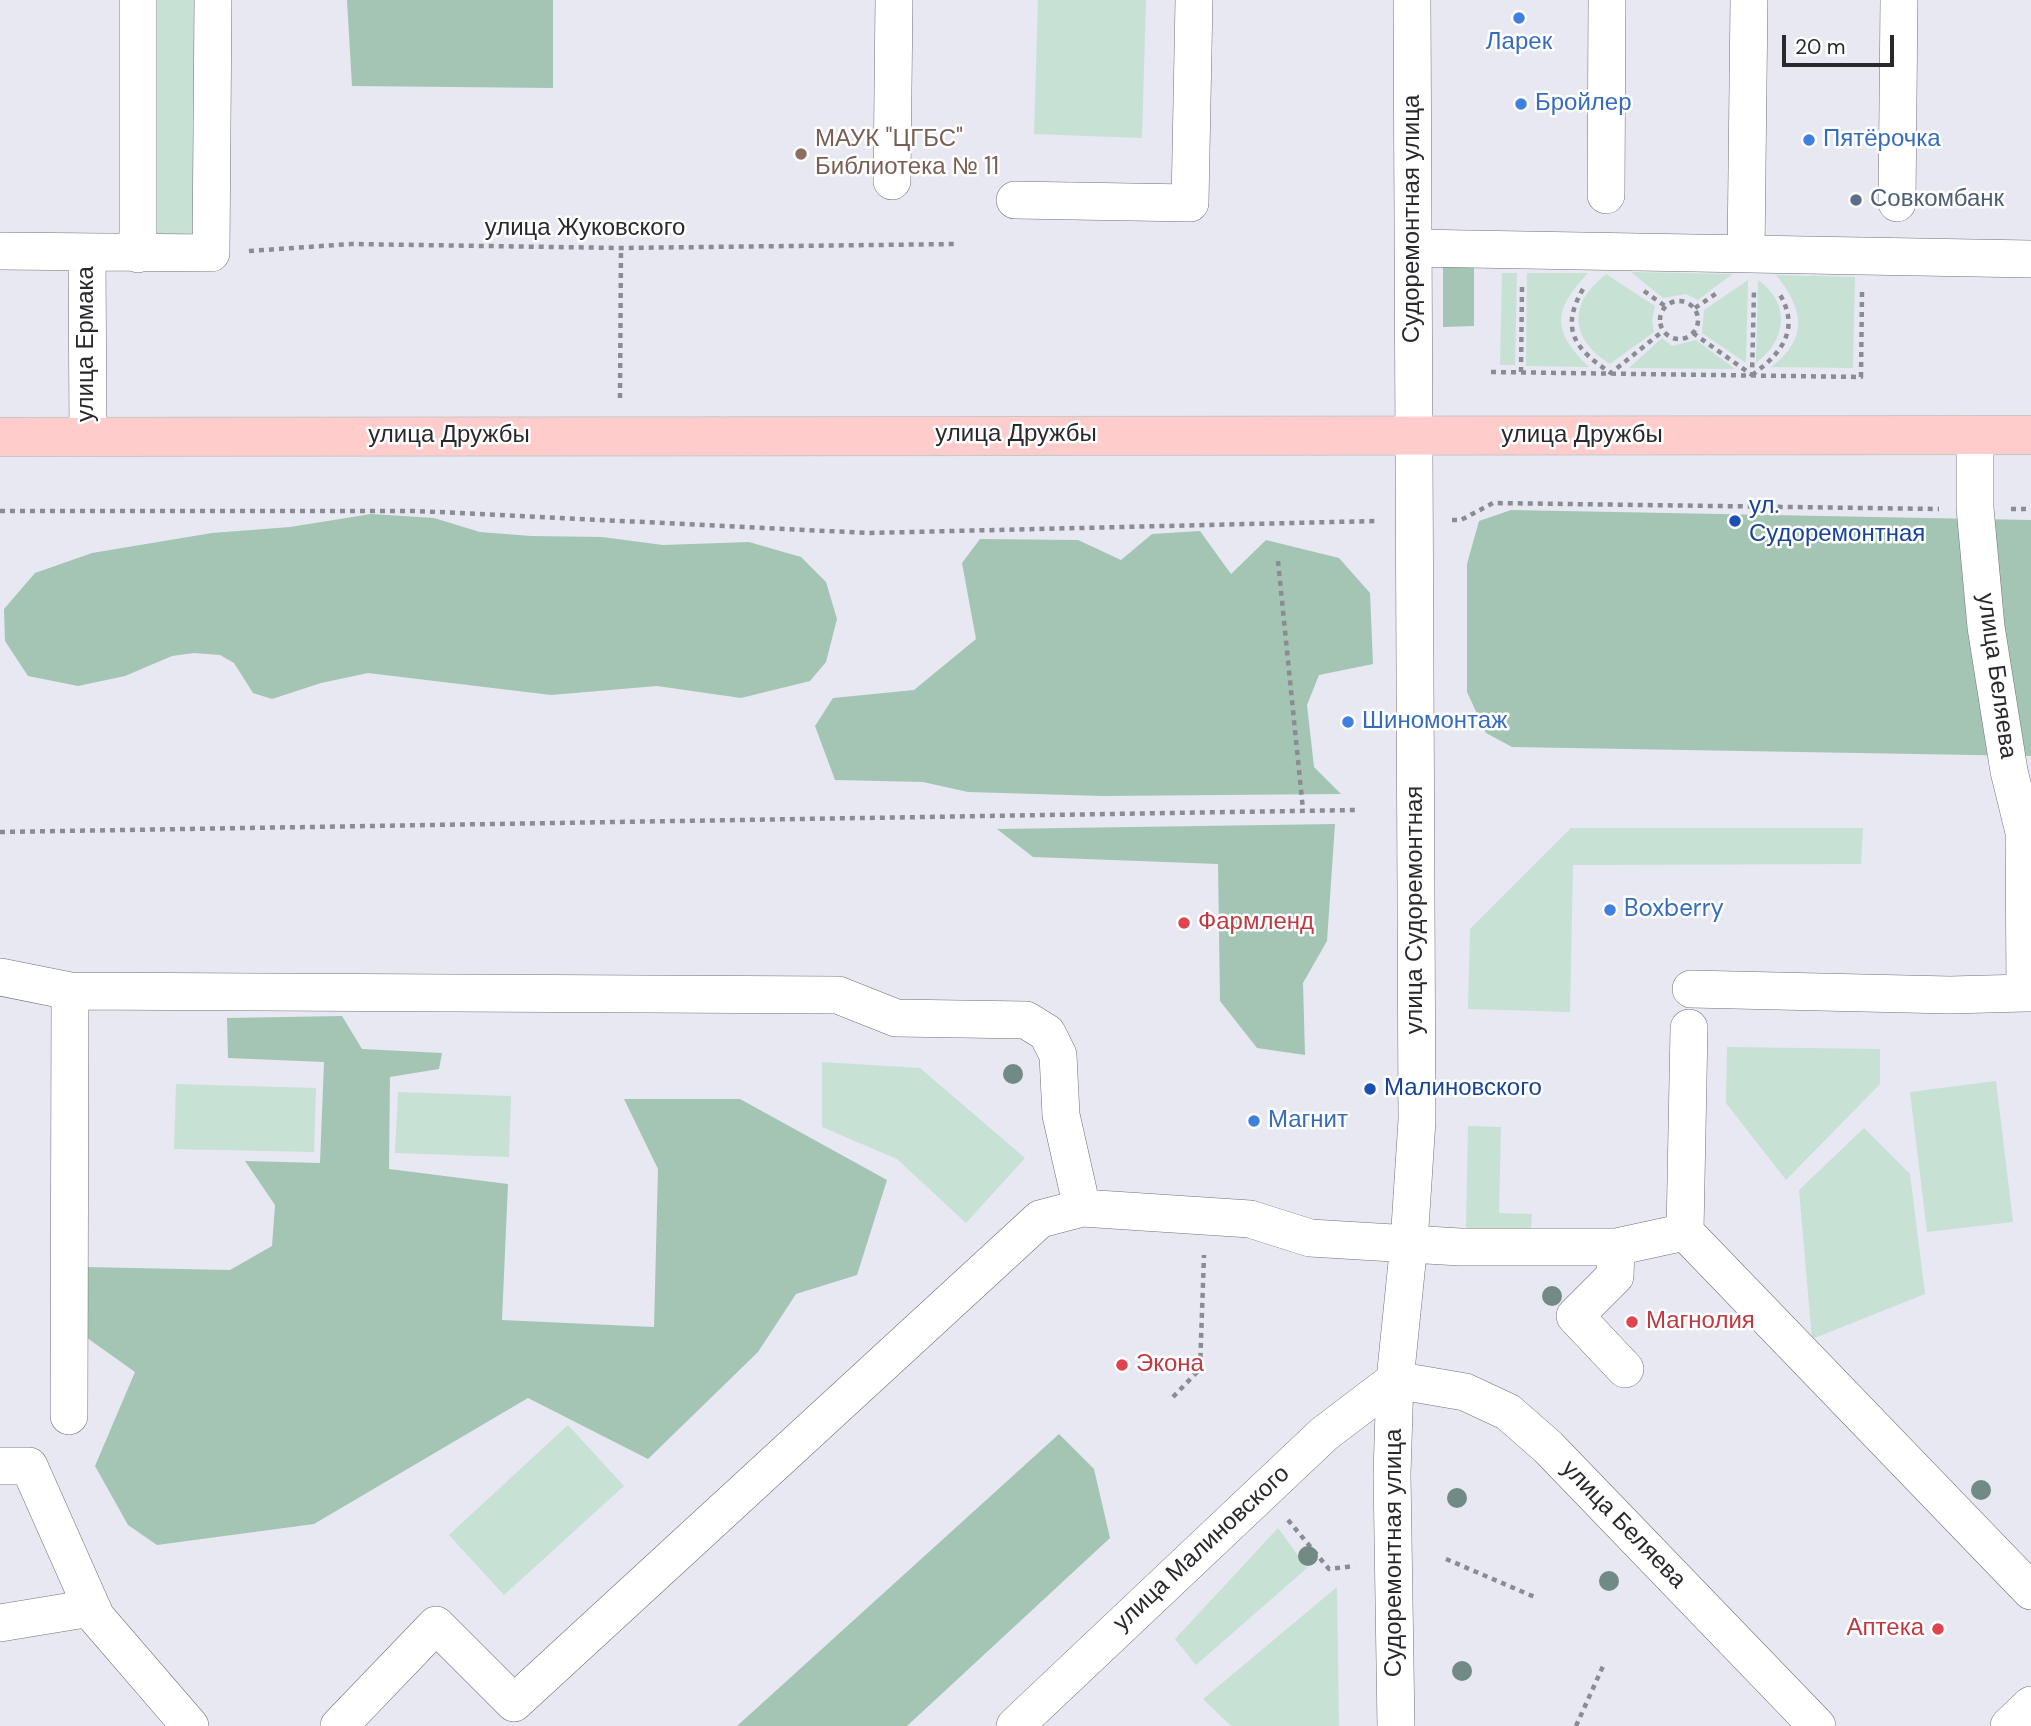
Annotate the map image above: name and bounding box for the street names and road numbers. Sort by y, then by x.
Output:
street label: Судоремонтная улица [1399,95,1427,343]
street label: улица Жуковского [485,215,685,243]
street label: улица Ермака [73,266,101,422]
street label: улица Дружбы [935,421,1097,449]
street label: улица Дружбы [368,422,530,450]
street label: улица Дружбы [1501,422,1663,450]
street label: улица Беляева [1970,591,2022,761]
street label: улица Судоремонтная [1402,786,1430,1034]
street label: Судоремонтная улица [1381,1429,1409,1677]
street label: улица Беляева [1555,1455,1691,1595]
street label: улица Малиновского [1108,1460,1296,1638]

